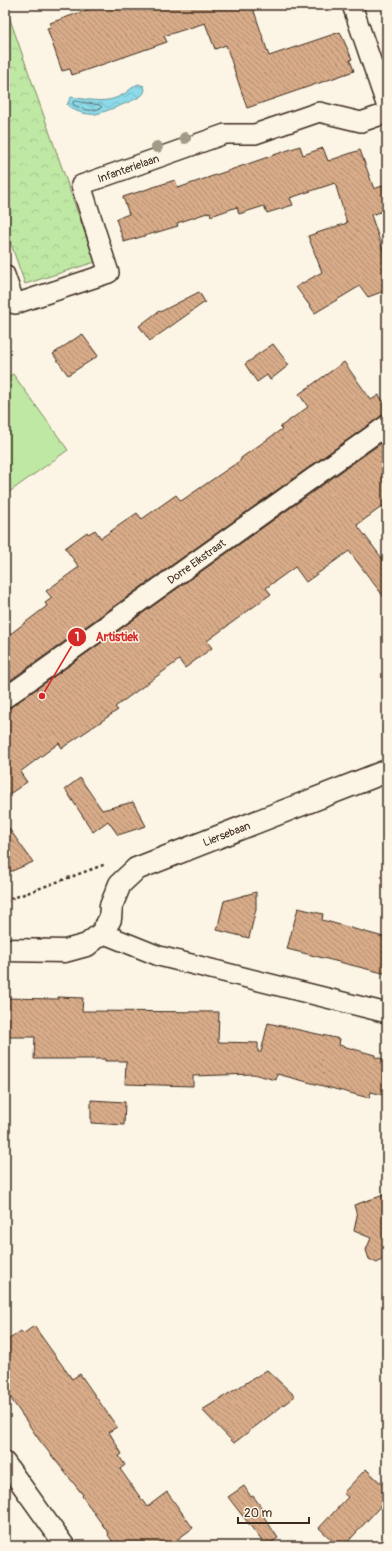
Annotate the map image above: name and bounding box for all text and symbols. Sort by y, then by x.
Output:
street label: Infanterielaan [96,151,161,185]
street label: Dorre Eikstraat [165,536,228,586]
callout: Artistiek [67,625,146,649]
text: 1 [75,630,79,645]
text: Artistiek [96,630,139,645]
street label: Liersebaan [201,819,252,849]
scale bar [238,1499,309,1525]
text: 20 m [244,1506,273,1521]

